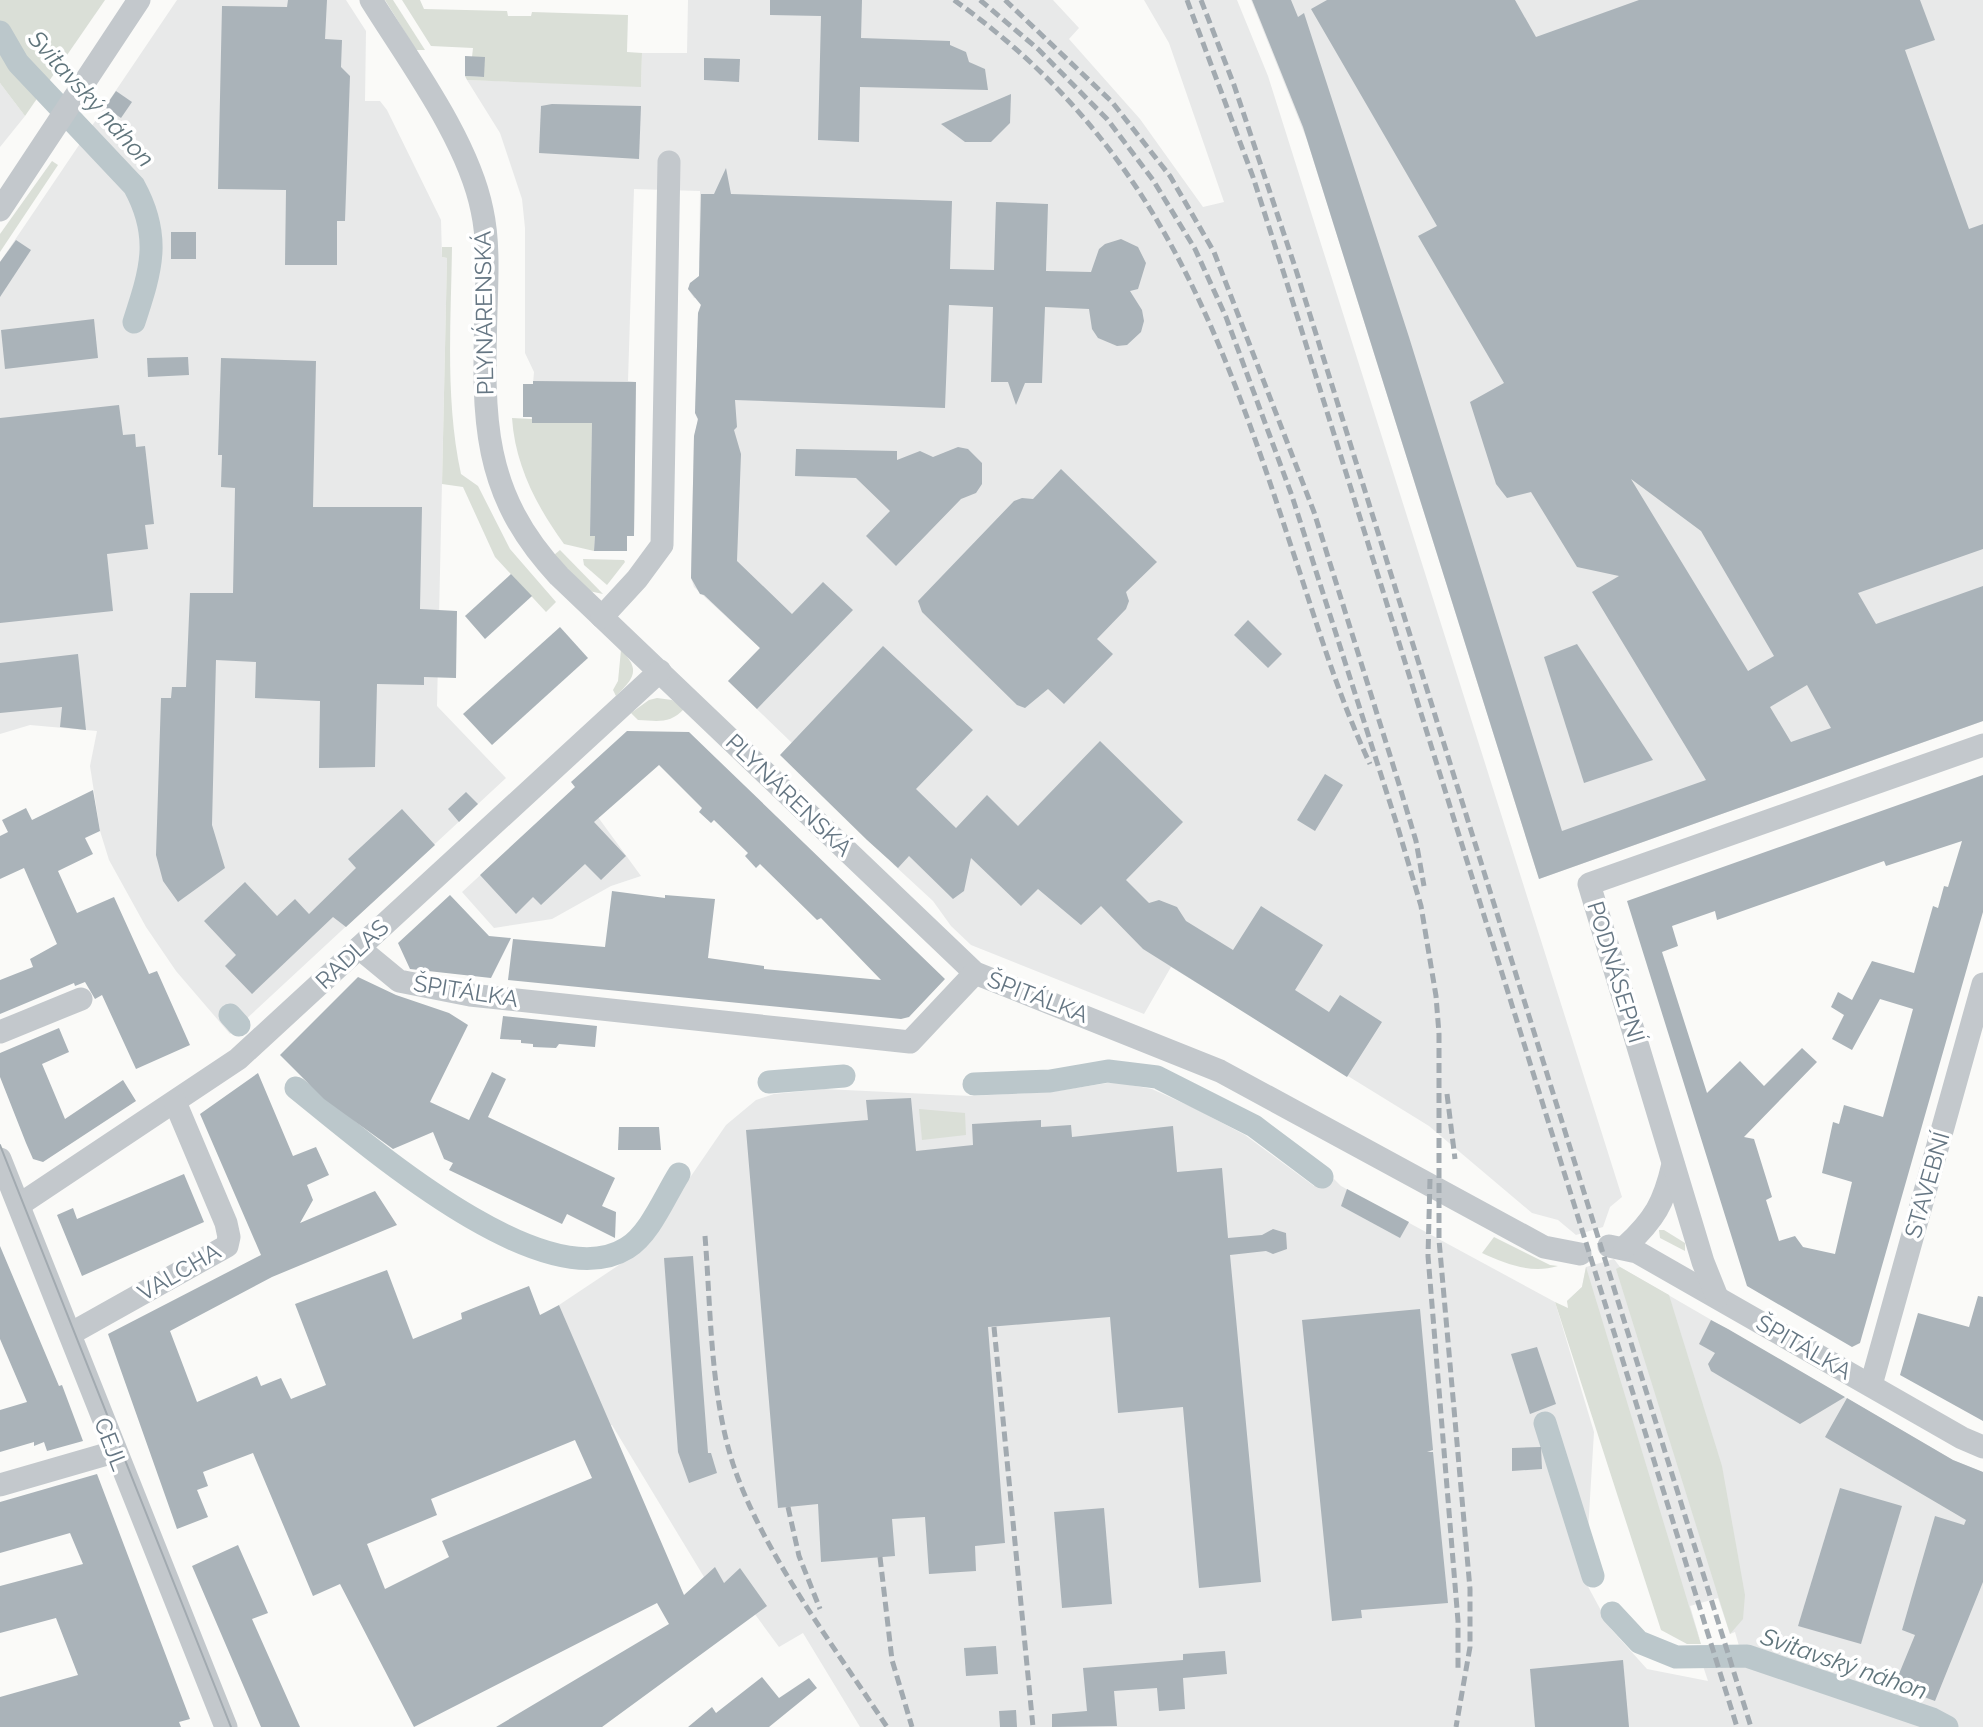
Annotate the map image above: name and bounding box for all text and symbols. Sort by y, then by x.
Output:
water label: Svitavský náhon [22,24,160,173]
street label: PLYNÁRENSKÁ [469,230,498,395]
street label: PLYNÁRENSKÁ [721,728,858,862]
street label: PODNÁSEPNÍ [1582,898,1651,1046]
street label: RADLAS [310,913,394,994]
street label: ŠPITÁLKA [984,965,1093,1028]
street label: ŠPITÁLKA [412,969,521,1012]
street label: STAVEBNÍ [1899,1128,1955,1241]
street label: VALCHA [133,1237,225,1306]
street label: ŠPITÁLKA [1752,1308,1857,1385]
street label: CEJL [89,1414,134,1475]
water label: Svitavský náhon [1756,1621,1931,1705]

